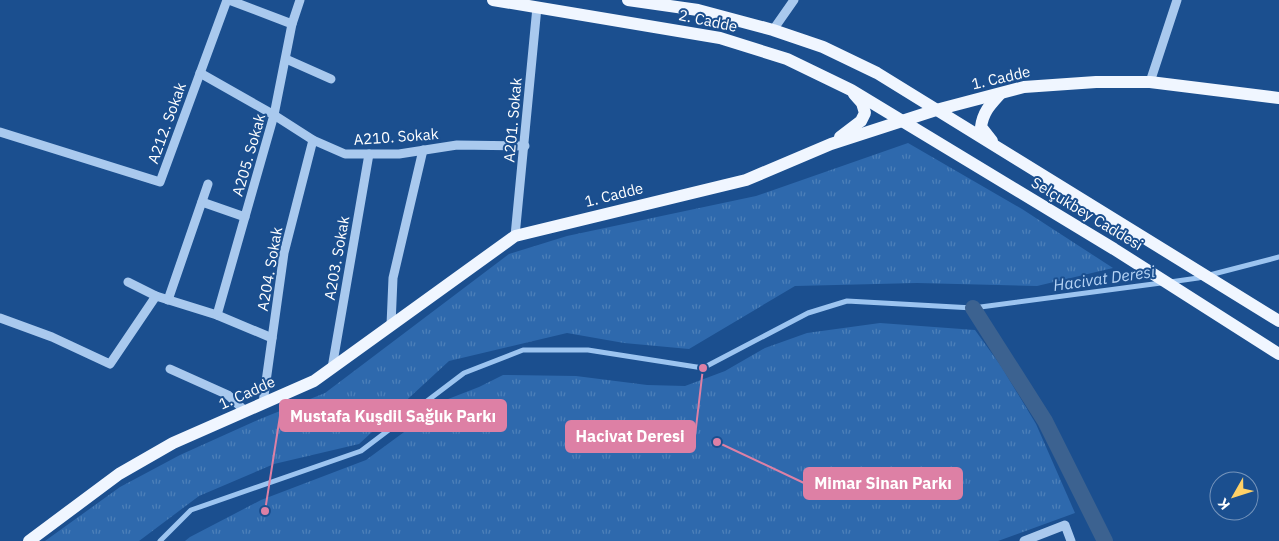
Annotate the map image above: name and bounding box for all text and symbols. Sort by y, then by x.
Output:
street label: 2. Cadde [677,5,739,36]
street label: 1. Cadde [970,62,1032,93]
street label: A201. Sokak [499,77,526,163]
street label: A212. Sokak [143,80,190,166]
street label: A205. Sokak [228,111,269,198]
street label: A210. Sokak [353,124,439,149]
street label: Selçukbey Caddesi [1028,173,1147,254]
street label: 1. Cadde [583,178,645,211]
street label: A203. Sokak [320,214,353,301]
street label: A204. Sokak [253,225,286,312]
water label: Hacivat Deresi [1052,261,1157,295]
street label: 1. Cadde [216,372,278,413]
callout: Mustafa Kuşdil Sağlık Parkı [280,400,506,431]
text: Mustafa Kuşdil Sağlık Parkı [290,406,496,426]
callout: Hacivat Deresi [566,421,695,452]
text: Hacivat Deresi [575,426,685,446]
callout: Mimar Sinan Parkı [804,468,962,499]
north arrow [1209,471,1259,521]
text: Mimar Sinan Parkı [814,473,952,493]
text: K [1214,495,1234,514]

